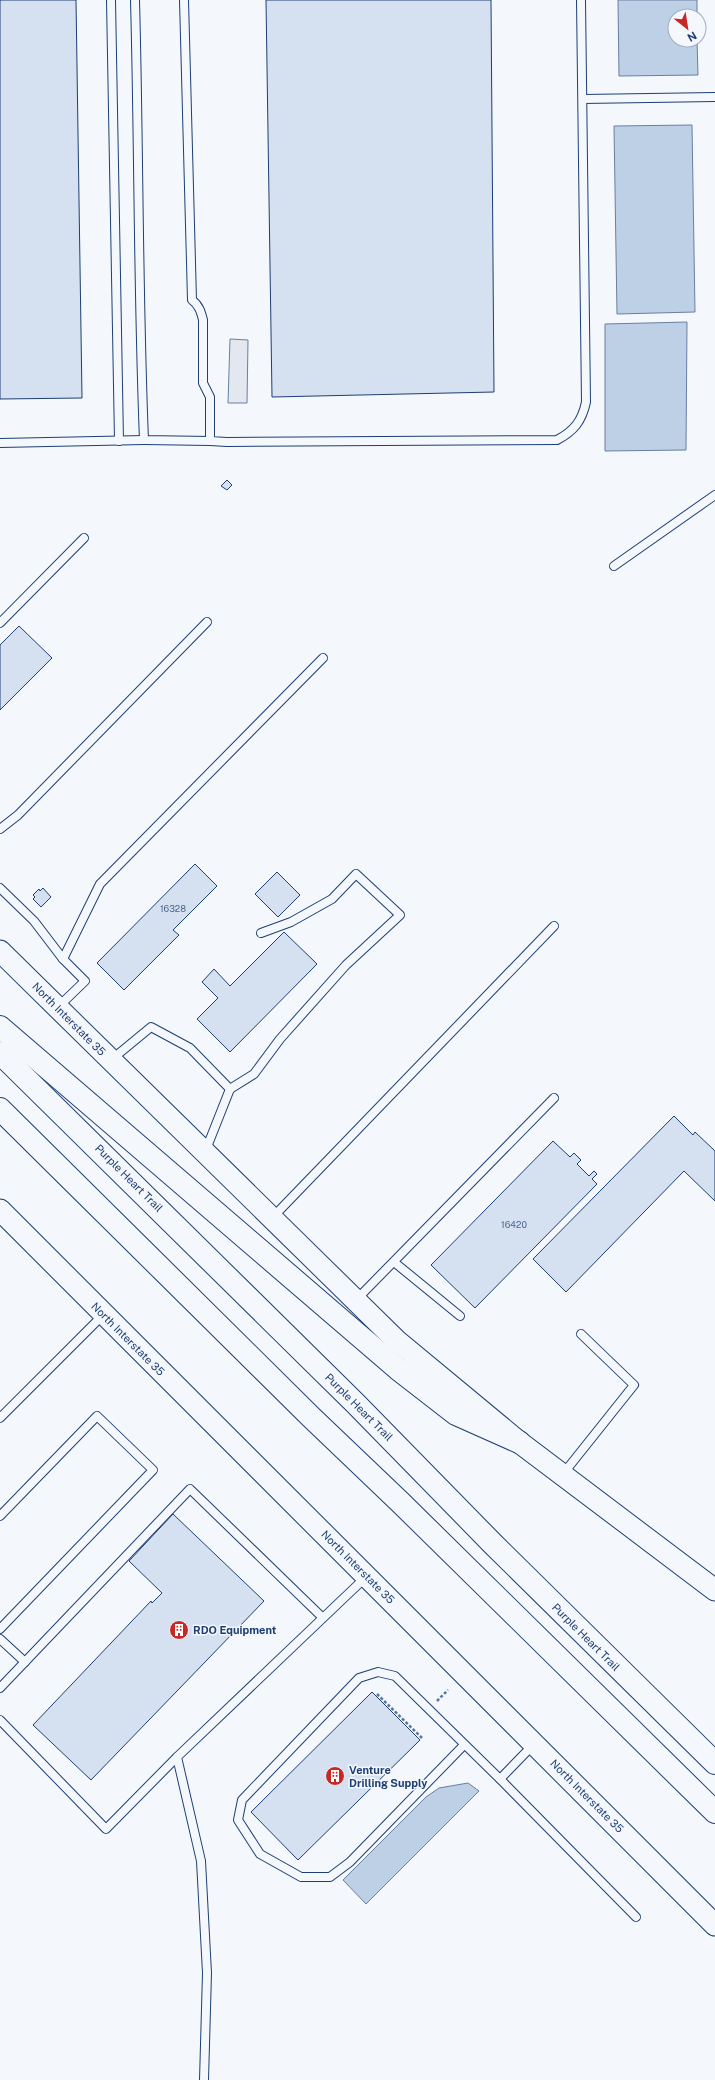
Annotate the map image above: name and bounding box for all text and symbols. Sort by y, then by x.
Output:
north arrow [667,8,707,48]
text: N [685,29,699,44]
house number: 16328 [160,903,186,914]
street label: North Interstate 35 [30,980,108,1058]
street label: Purple Heart Trail [93,1142,165,1214]
house number: 16420 [501,1219,527,1230]
street label: North Interstate 35 [89,1300,167,1378]
street label: Purple Heart Trail [323,1371,395,1443]
street label: North Interstate 35 [319,1528,397,1606]
street label: Purple Heart Trail [550,1601,622,1673]
building icon: RDO Equipment [168,1619,190,1641]
place label: RDO Equipment [193,1624,277,1636]
street label: North Interstate 35 [548,1757,626,1835]
place label: Venture Drilling Supply [349,1764,428,1789]
building icon: Venture Drilling Supply [324,1765,346,1787]

